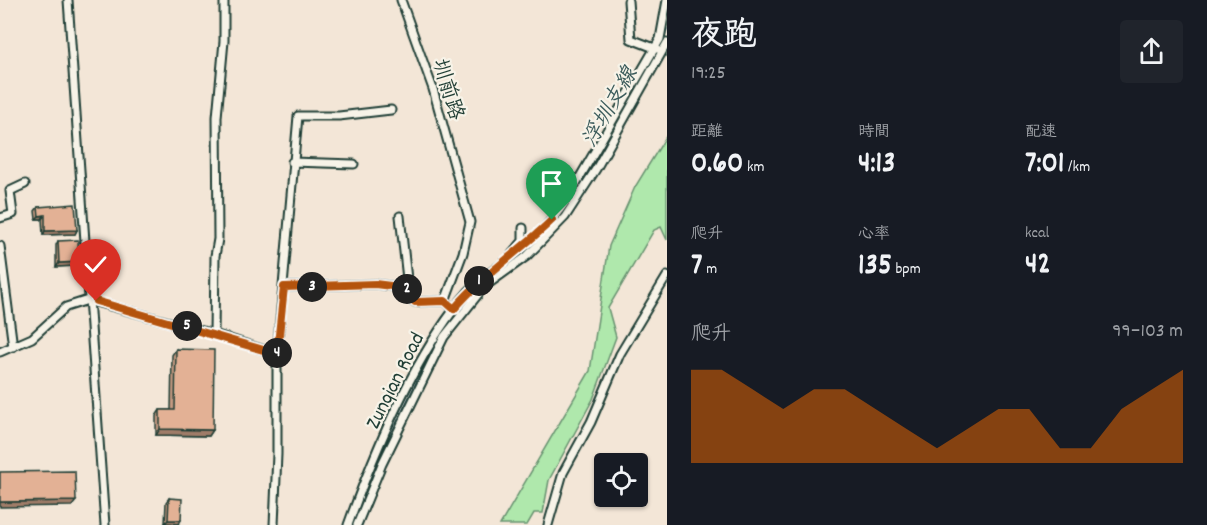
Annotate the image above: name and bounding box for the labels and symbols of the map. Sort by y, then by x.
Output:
street label: 圳前路 [423,55,470,124]
water label: 浮圳支線 [576,61,647,154]
pin [526,158,577,220]
pin [70,239,121,301]
pin: 1 [464,266,494,296]
pin: 3 [297,272,327,302]
pin: 2 [392,274,422,304]
pin: 5 [172,311,202,341]
street label: Zunqian Road [360,328,434,435]
pin: 4 [262,338,292,368]

